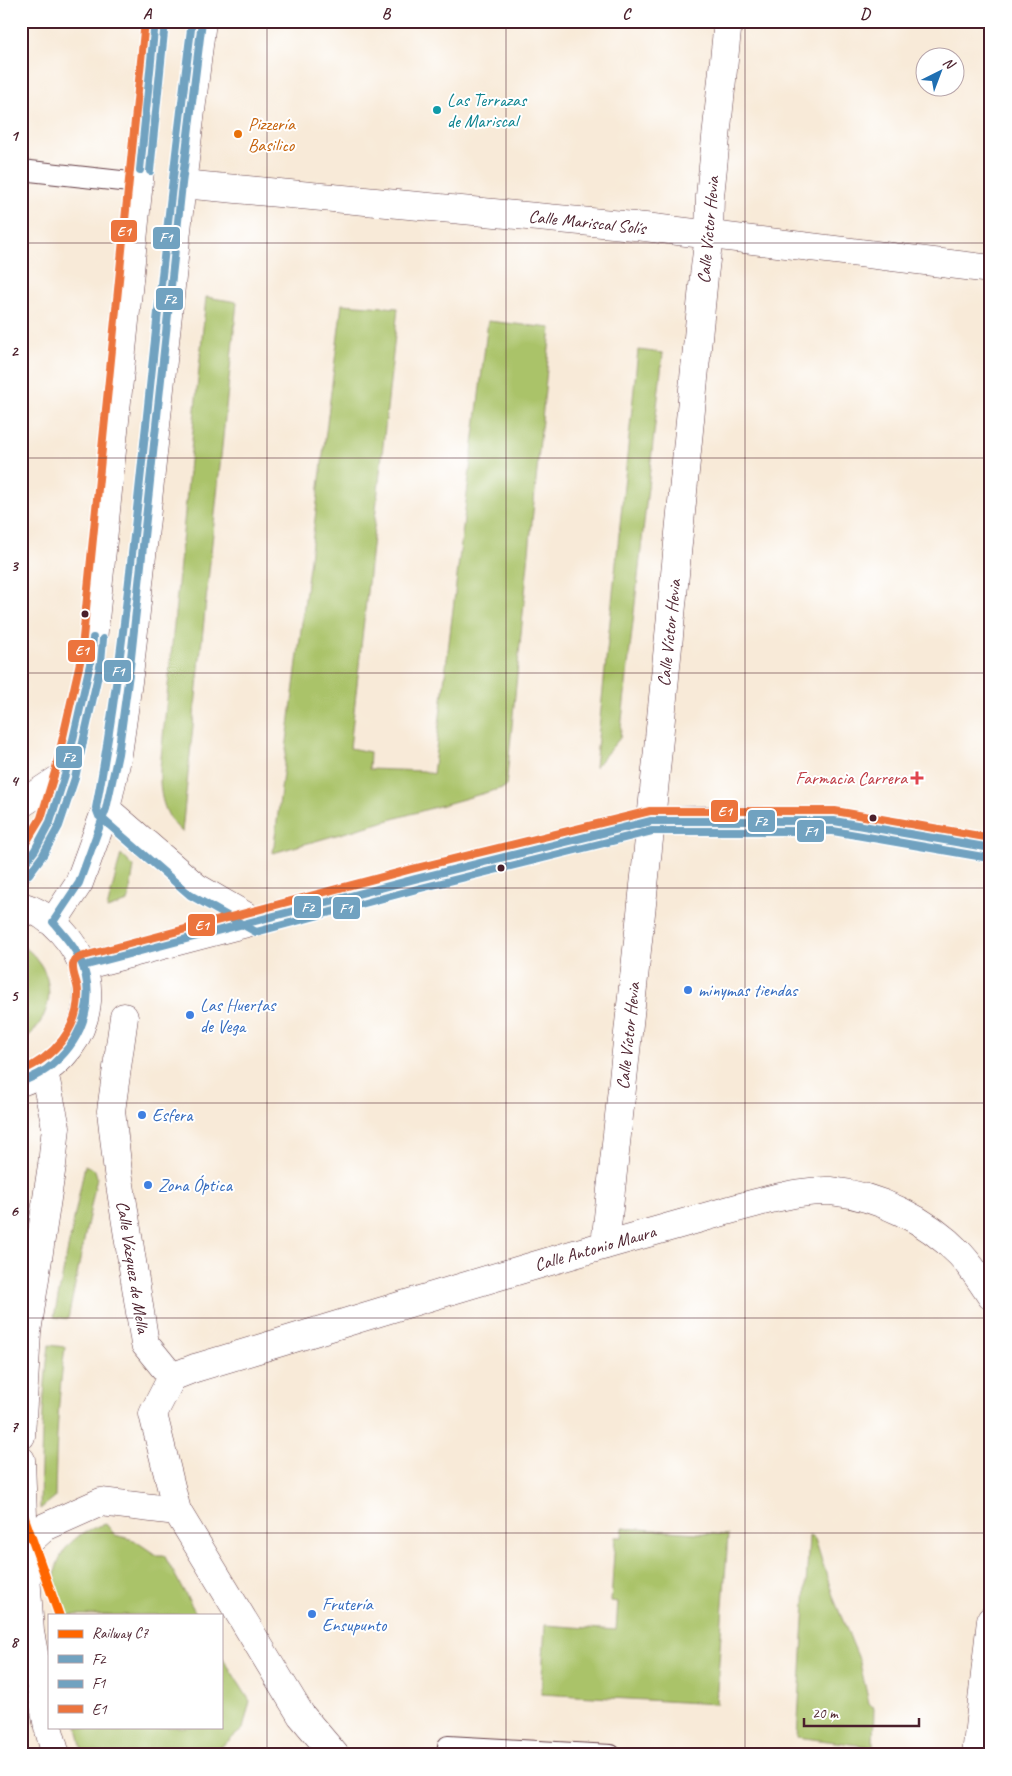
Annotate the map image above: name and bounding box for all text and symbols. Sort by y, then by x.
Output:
text: A [143,4,153,24]
text: B [382,4,392,24]
text: C [622,4,632,24]
text: D [860,4,871,24]
north arrow [914,48,964,98]
text: N [939,53,959,73]
place label: Las Terrazas de Mariscal [447,89,528,132]
marker: Las Terrazas de Mariscal [431,104,443,116]
place label: Pizzería Basilico [248,113,296,156]
text: 1 [10,126,19,146]
marker: Pizzería Basilico [232,128,244,140]
street label: Calle Víctor Hevia [692,174,724,285]
street label: Calle Mariscal Solís [527,205,648,239]
line badge: E1 [110,219,138,243]
text: E1 [117,223,133,240]
line badge: F1 [152,226,181,250]
text: F1 [160,229,174,246]
line badge: F2 [155,287,184,311]
text: F2 [164,291,178,308]
text: 2 [10,341,19,361]
text: 3 [10,556,19,576]
street label: Calle Víctor Hevia [652,577,686,688]
unlabelled marker [80,609,90,619]
line badge: E1 [67,639,96,663]
text: E1 [75,642,91,659]
line badge: F1 [103,659,132,683]
text: F1 [112,663,126,680]
line badge: F2 [55,745,83,769]
text: F2 [63,749,77,766]
place label: Farmacia Carrera [796,767,908,789]
text: 4 [10,771,19,791]
marker: Farmacia Carrera [911,772,923,784]
line badge: E1 [710,799,739,823]
text: E1 [718,803,734,820]
line badge: F2 [747,809,776,833]
text: F2 [755,813,769,830]
unlabelled marker [868,813,878,823]
line badge: F1 [796,819,825,843]
text: F1 [805,823,819,840]
unlabelled marker [496,863,506,873]
line badge: F2 [293,895,322,919]
line badge: F1 [332,896,361,920]
text: F2 [302,899,316,916]
text: F1 [340,900,354,917]
line badge: E1 [187,913,216,937]
text: E1 [195,917,211,934]
place label: minymas tiendas [698,979,799,1001]
street label: Calle Víctor Hevia [611,980,645,1091]
marker: minymas tiendas [682,984,694,996]
text: 5 [11,986,20,1006]
place label: Las Huertas de Vega [200,994,277,1037]
marker: Las Huertas de Vega [184,1009,196,1021]
place label: Esfera [152,1104,194,1126]
marker: Esfera [136,1109,148,1121]
place label: Zona Óptica [158,1174,234,1196]
marker: Zona Óptica [142,1179,154,1191]
street label: Calle Vázquez de Mella [112,1199,155,1337]
text: 6 [10,1201,19,1221]
street label: Calle Antonio Maura [532,1220,660,1276]
text: 7 [10,1417,19,1437]
place label: Frutería Ensupunto [322,1593,388,1636]
marker: Frutería Ensupunto [306,1608,318,1620]
legend [48,1614,222,1728]
text: Railway C7 [92,1624,150,1643]
text: 8 [10,1632,19,1652]
text: F2 [92,1650,107,1669]
text: F1 [92,1674,107,1693]
scale bar [804,1696,920,1728]
text: E1 [92,1700,108,1719]
text: 20 m [812,1704,839,1723]

